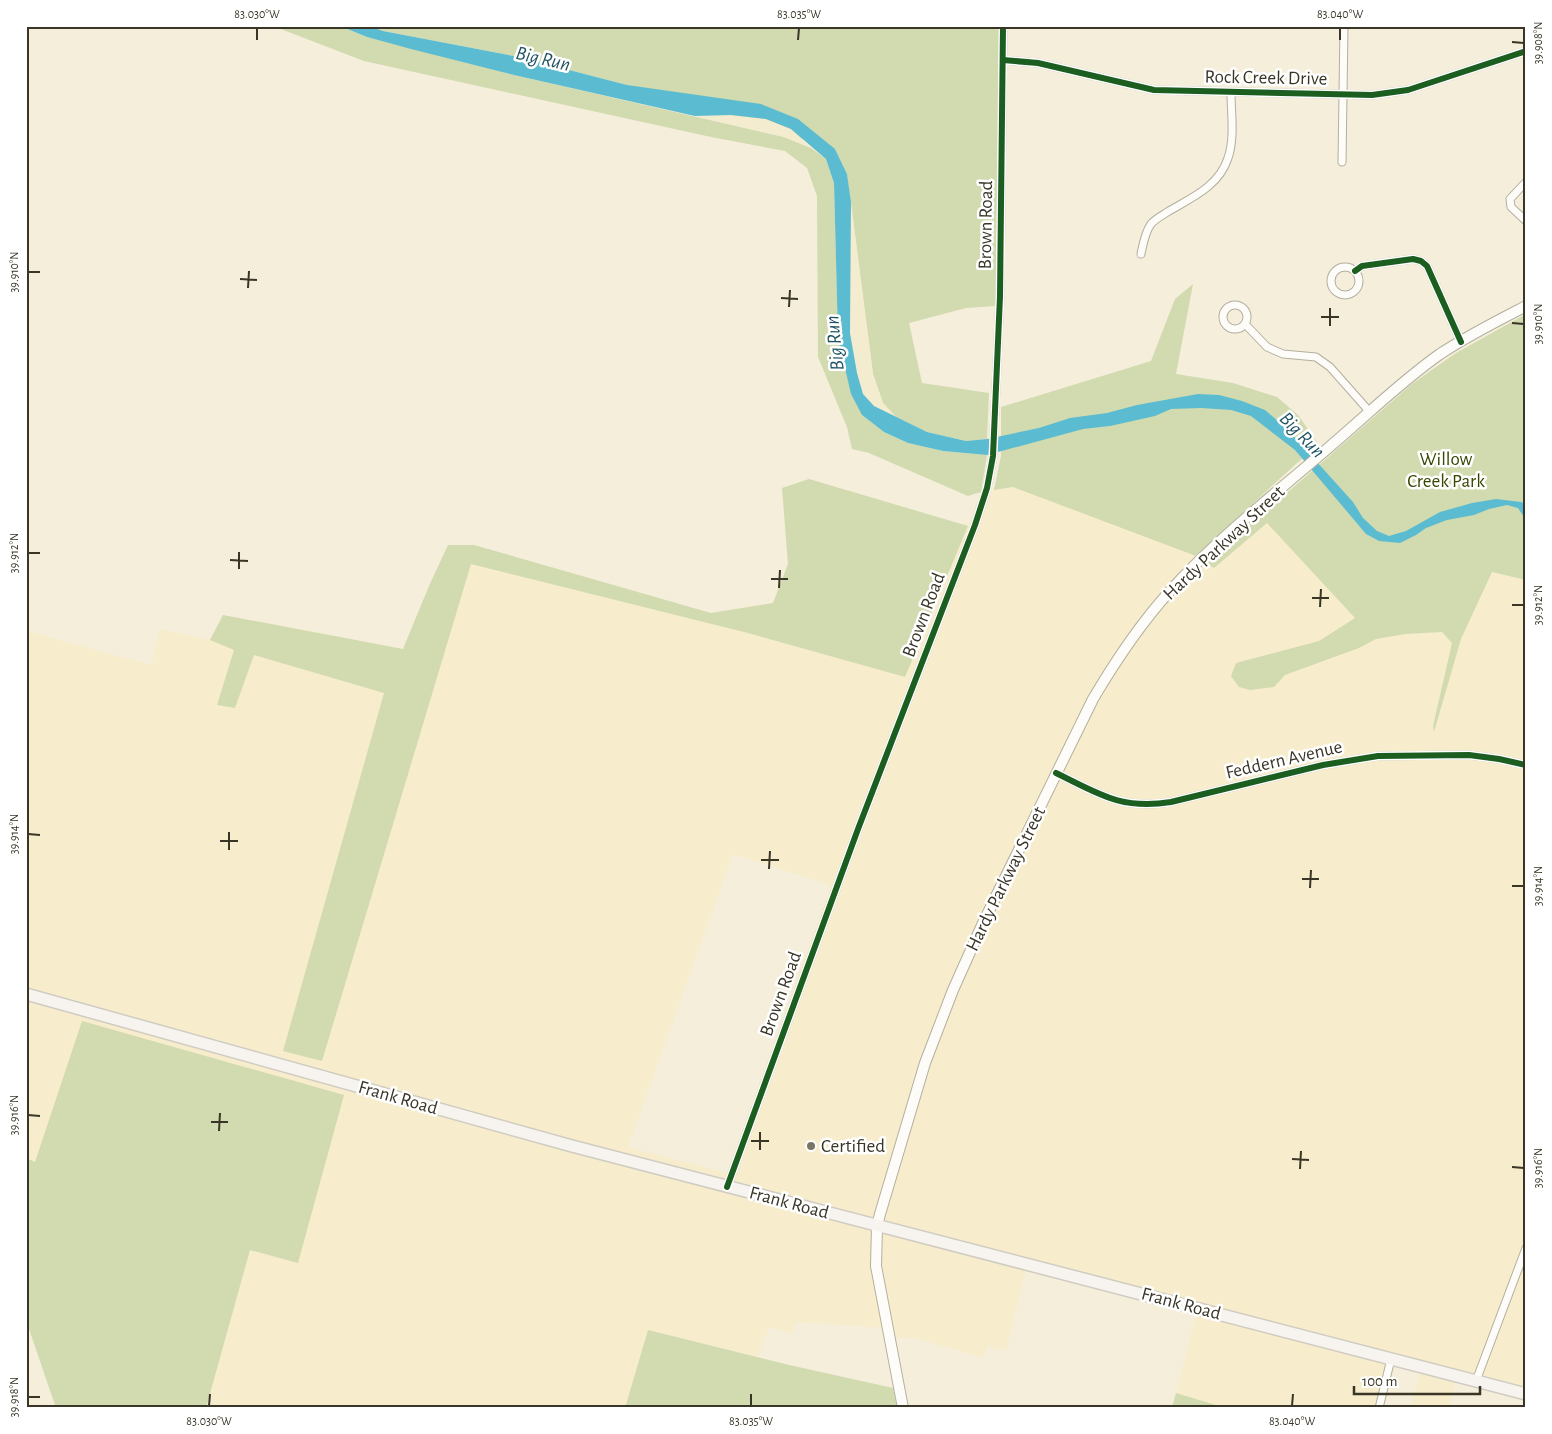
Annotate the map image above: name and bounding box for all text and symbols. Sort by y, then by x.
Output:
text: 83.030°W [234,8,280,20]
text: 83.035°W [777,8,821,20]
text: 83.040°W [1317,8,1363,20]
text: 39.908°N [1532,22,1544,64]
water label: Big Run [514,43,572,75]
street label: Rock Creek Drive [1204,67,1328,89]
street label: Brown Road [976,180,996,270]
text: 39.910°N [8,251,20,293]
text: 39.910°N [1532,303,1544,345]
water label: Big Run [822,314,848,372]
water label: Big Run [1276,408,1328,462]
park label: Willow Creek Park [1407,450,1485,491]
street label: Hardy Parkway Street [1160,482,1288,604]
text: 39.912°N [8,533,20,573]
street label: Brown Road [899,570,949,660]
text: 39.912°N [1532,585,1544,625]
street label: Feddern Avenue [1224,737,1344,783]
street label: Hardy Parkway Street [963,804,1049,954]
text: 39.914°N [8,814,20,854]
text: 39.914°N [1532,866,1544,906]
street label: Brown Road [757,949,805,1039]
street label: Frank Road [356,1078,440,1118]
text: 39.916°N [8,1095,20,1135]
place label: Certified [821,1137,885,1156]
marker: Certified [805,1140,817,1152]
text: 39.916°N [1532,1148,1544,1188]
street label: Frank Road [747,1183,831,1223]
street label: Frank Road [1139,1284,1223,1324]
scale bar [1354,1364,1481,1396]
text: 100 m [1362,1374,1397,1389]
text: 39.918°N [8,1377,20,1417]
text: 83.030°W [186,1415,232,1427]
text: 83.035°W [729,1415,773,1427]
text: 83.040°W [1269,1415,1315,1427]

